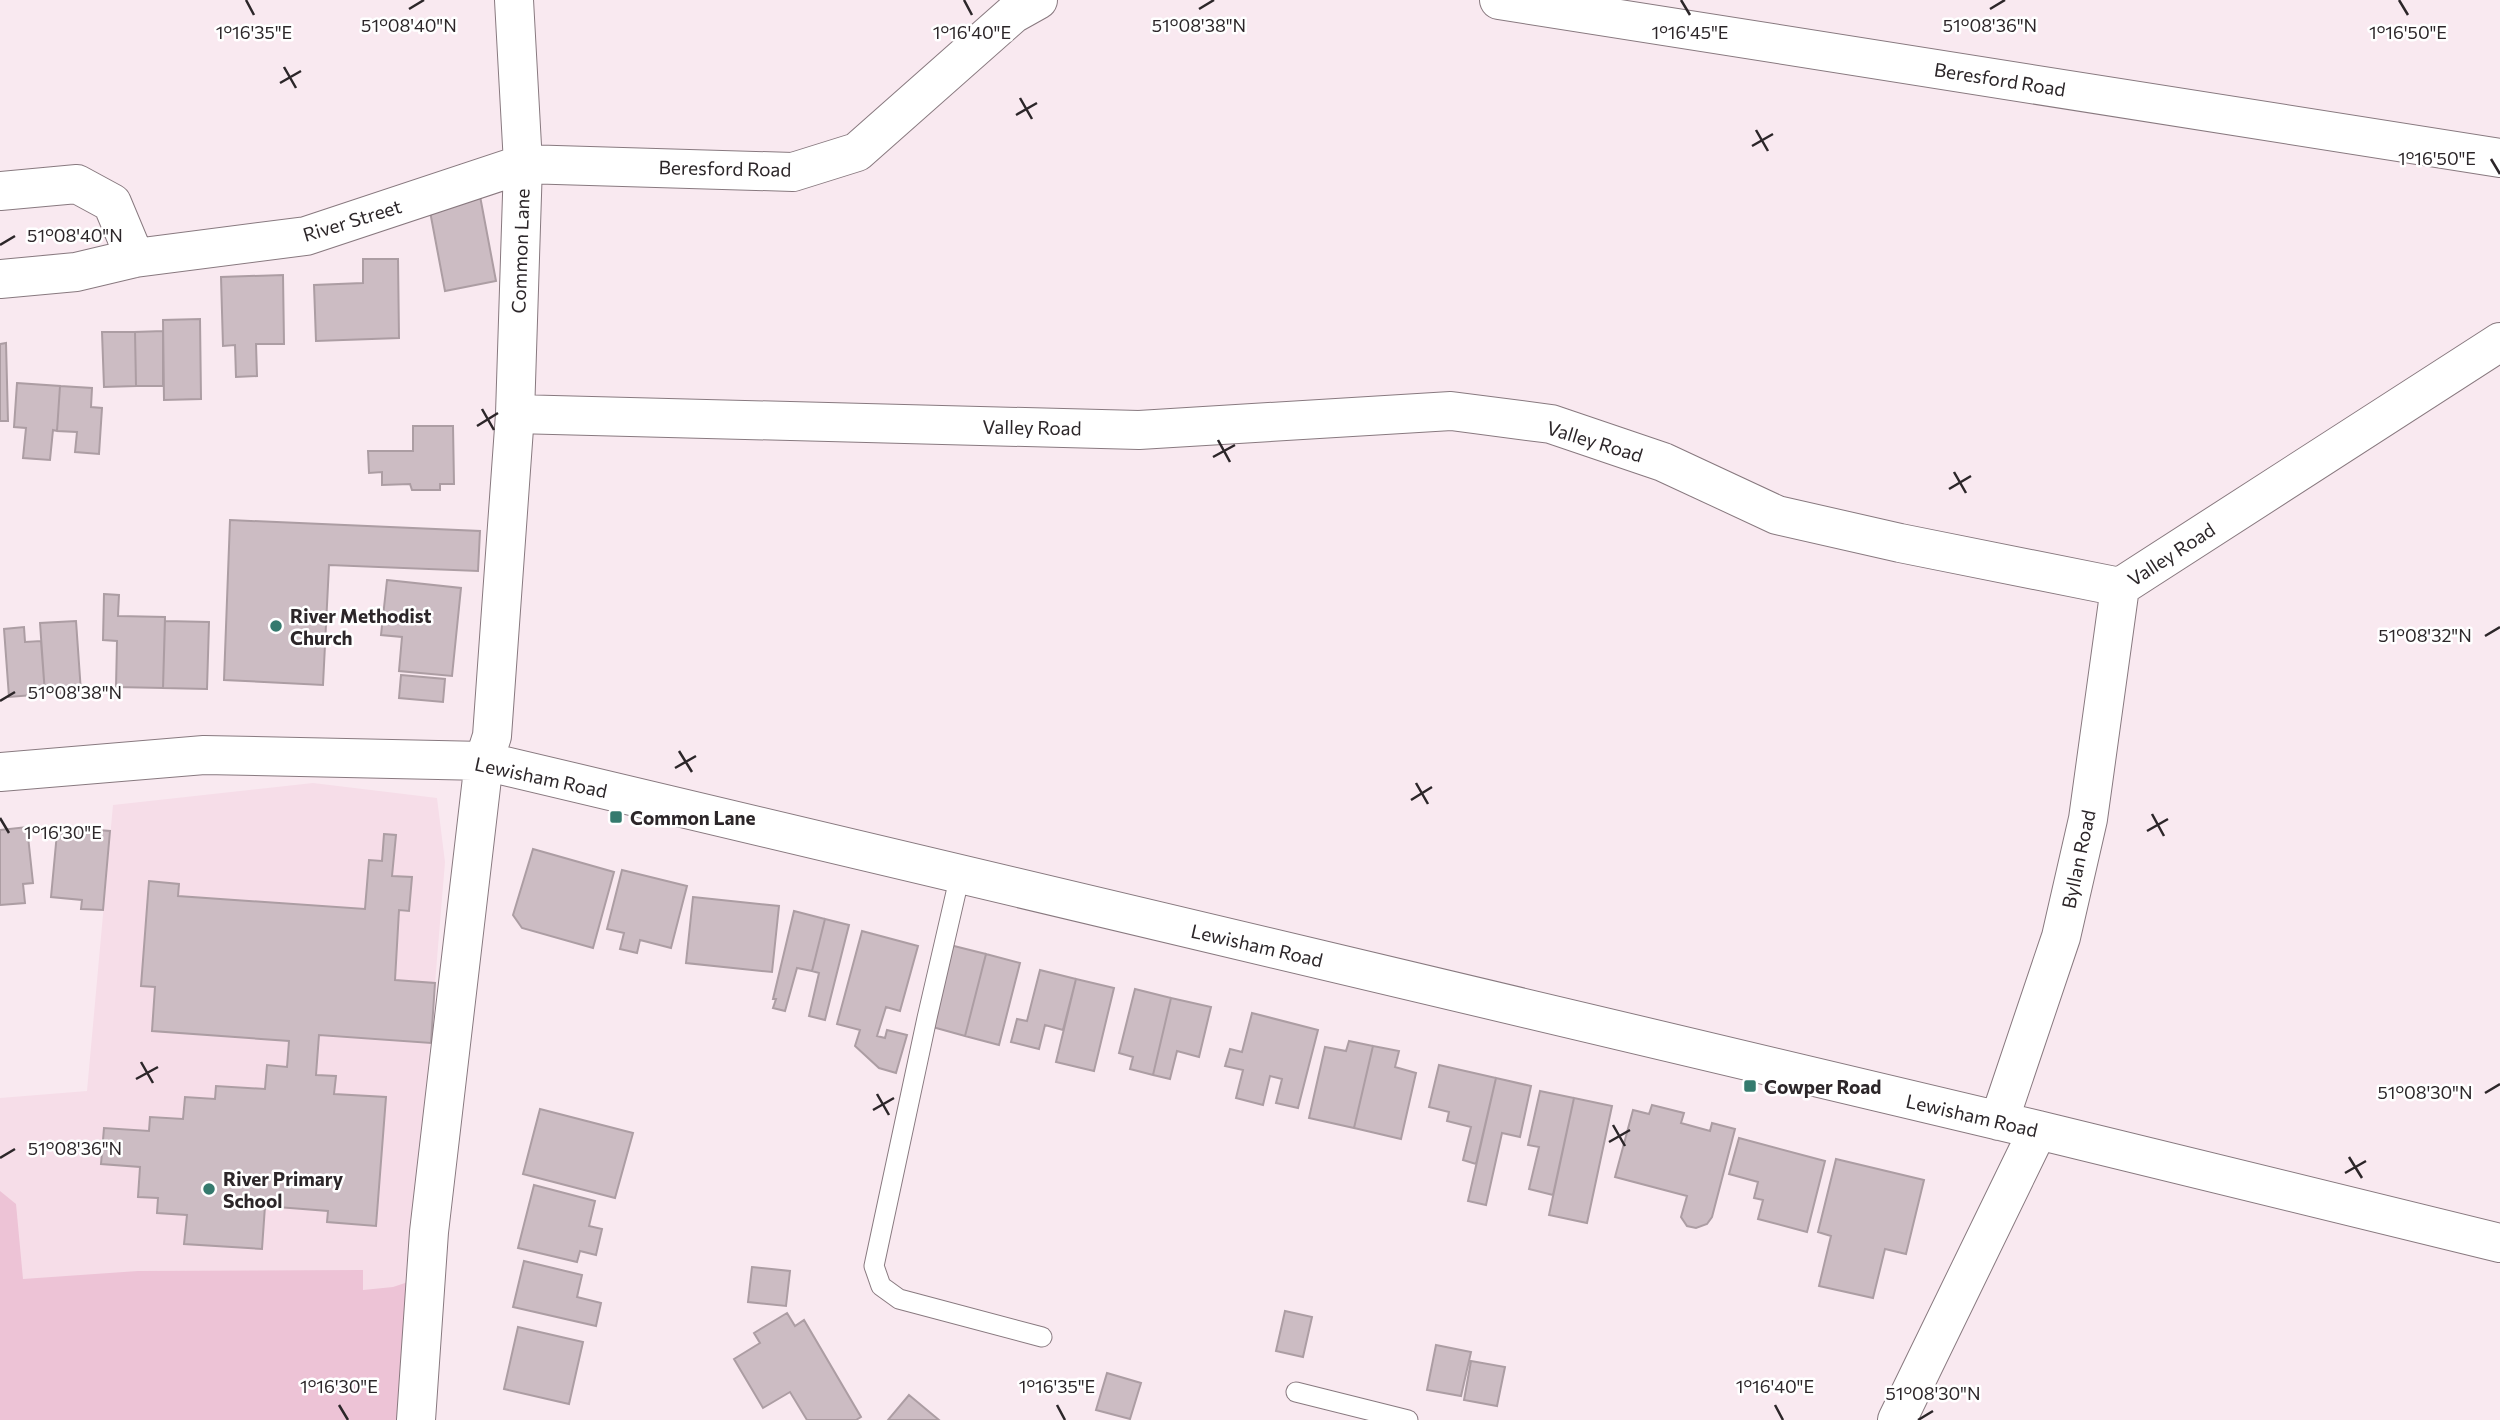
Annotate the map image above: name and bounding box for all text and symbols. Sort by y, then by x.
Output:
text: 51°08'40"N [361,14,457,36]
text: 51°08'38"N [1152,14,1246,36]
text: 51°08'36"N [1943,14,2037,36]
text: 1°16'35"E [216,21,292,43]
text: 1°16'40"E [933,21,1011,43]
text: 1°16'45"E [1651,21,1729,43]
text: 1°16'50"E [2369,21,2447,43]
street label: Beresford Road [1933,57,2067,101]
text: 1°16'50"E [2398,147,2476,169]
street label: Beresford Road [658,155,792,181]
street label: Common Lane [506,188,534,314]
street label: River Street [300,194,404,246]
text: 51°08'40"N [27,224,123,246]
street label: Valley Road [982,415,1082,439]
street label: Valley Road [1544,415,1646,467]
street label: Valley Road [2123,517,2219,591]
place label: River Methodist Church [290,604,431,649]
marker: River Methodist Church [268,618,284,634]
text: 51°08'32"N [2378,624,2472,646]
text: 51°08'38"N [28,681,122,703]
street label: Lewisham Road [473,752,609,802]
place label: Common Lane [630,806,756,829]
street label: Byllan Road [2056,807,2100,911]
marker: Common Lane [608,809,624,825]
text: 1°16'30"E [24,821,102,843]
street label: Lewisham Road [1189,919,1325,971]
place label: Cowper Road [1764,1075,1881,1098]
marker: Cowper Road [1742,1078,1758,1094]
text: 51°08'30"N [2377,1081,2473,1103]
street label: Lewisham Road [1904,1089,2040,1141]
text: 51°08'36"N [28,1137,122,1159]
place label: River Primary School [223,1167,344,1212]
marker: River Primary School [201,1181,217,1197]
text: 1°16'30"E [300,1375,378,1397]
text: 1°16'35"E [1019,1375,1095,1397]
text: 1°16'40"E [1736,1375,1814,1397]
text: 51°08'30"N [1885,1382,1981,1404]

